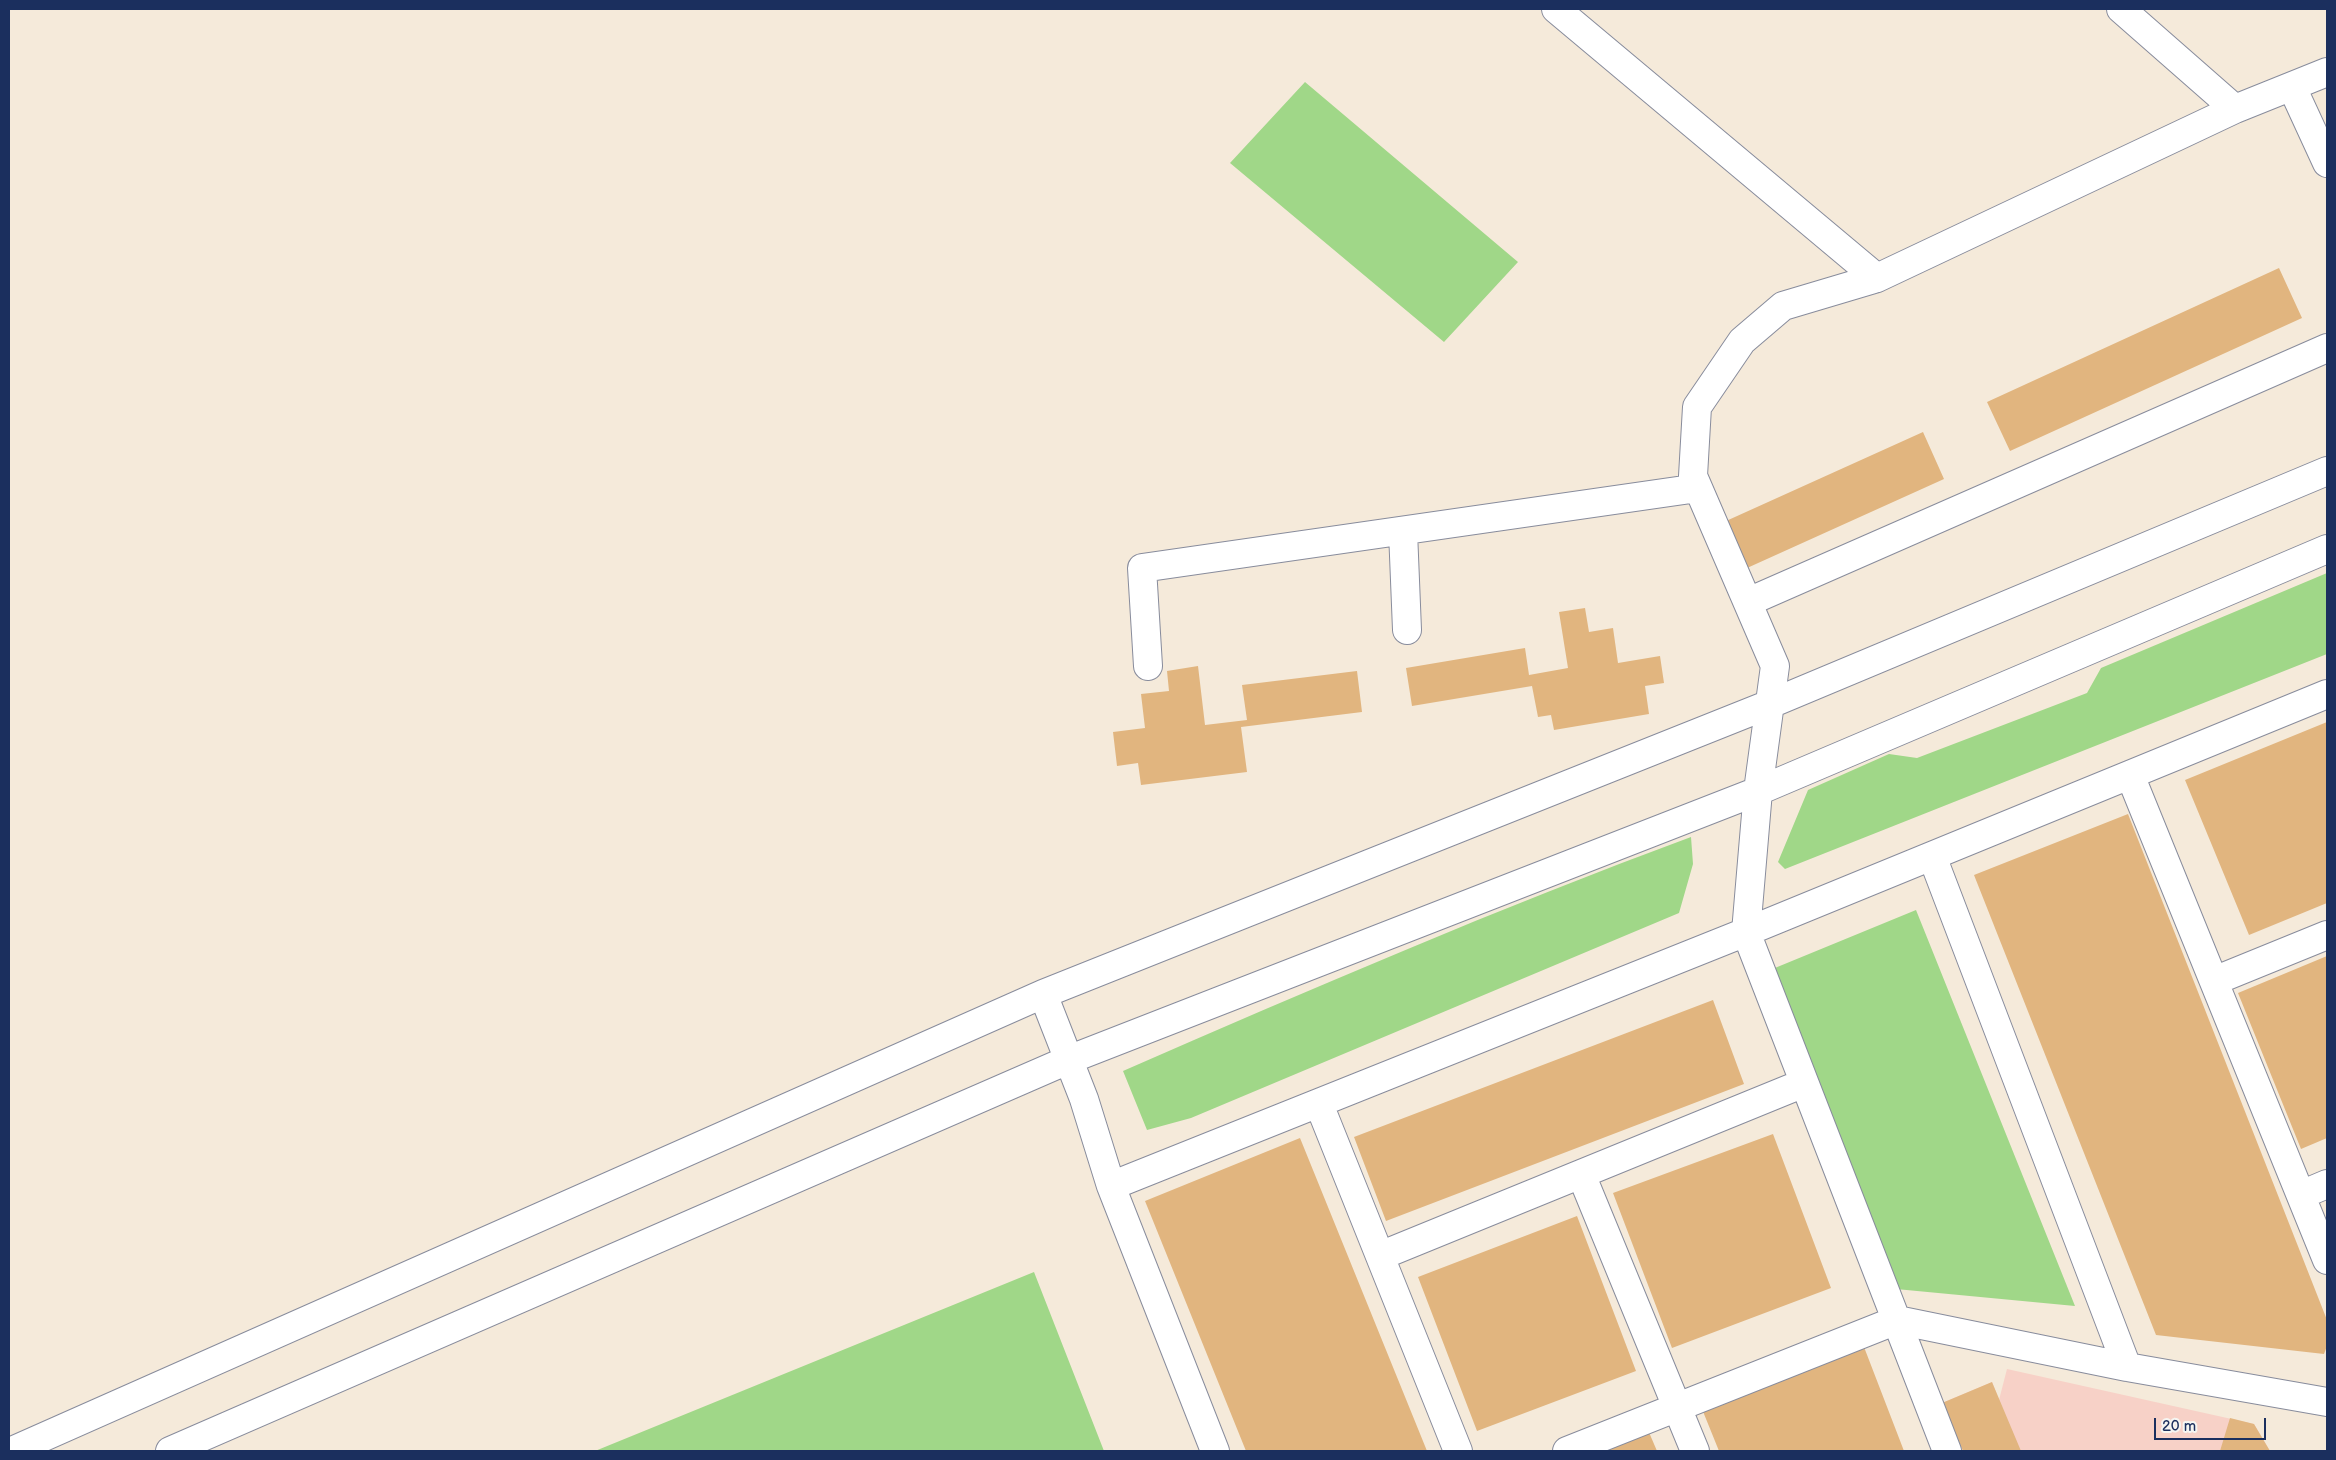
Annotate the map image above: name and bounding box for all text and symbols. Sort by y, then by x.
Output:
scale bar [2156,1408,2268,1440]
text: 20 m [2162,1417,2196,1436]

